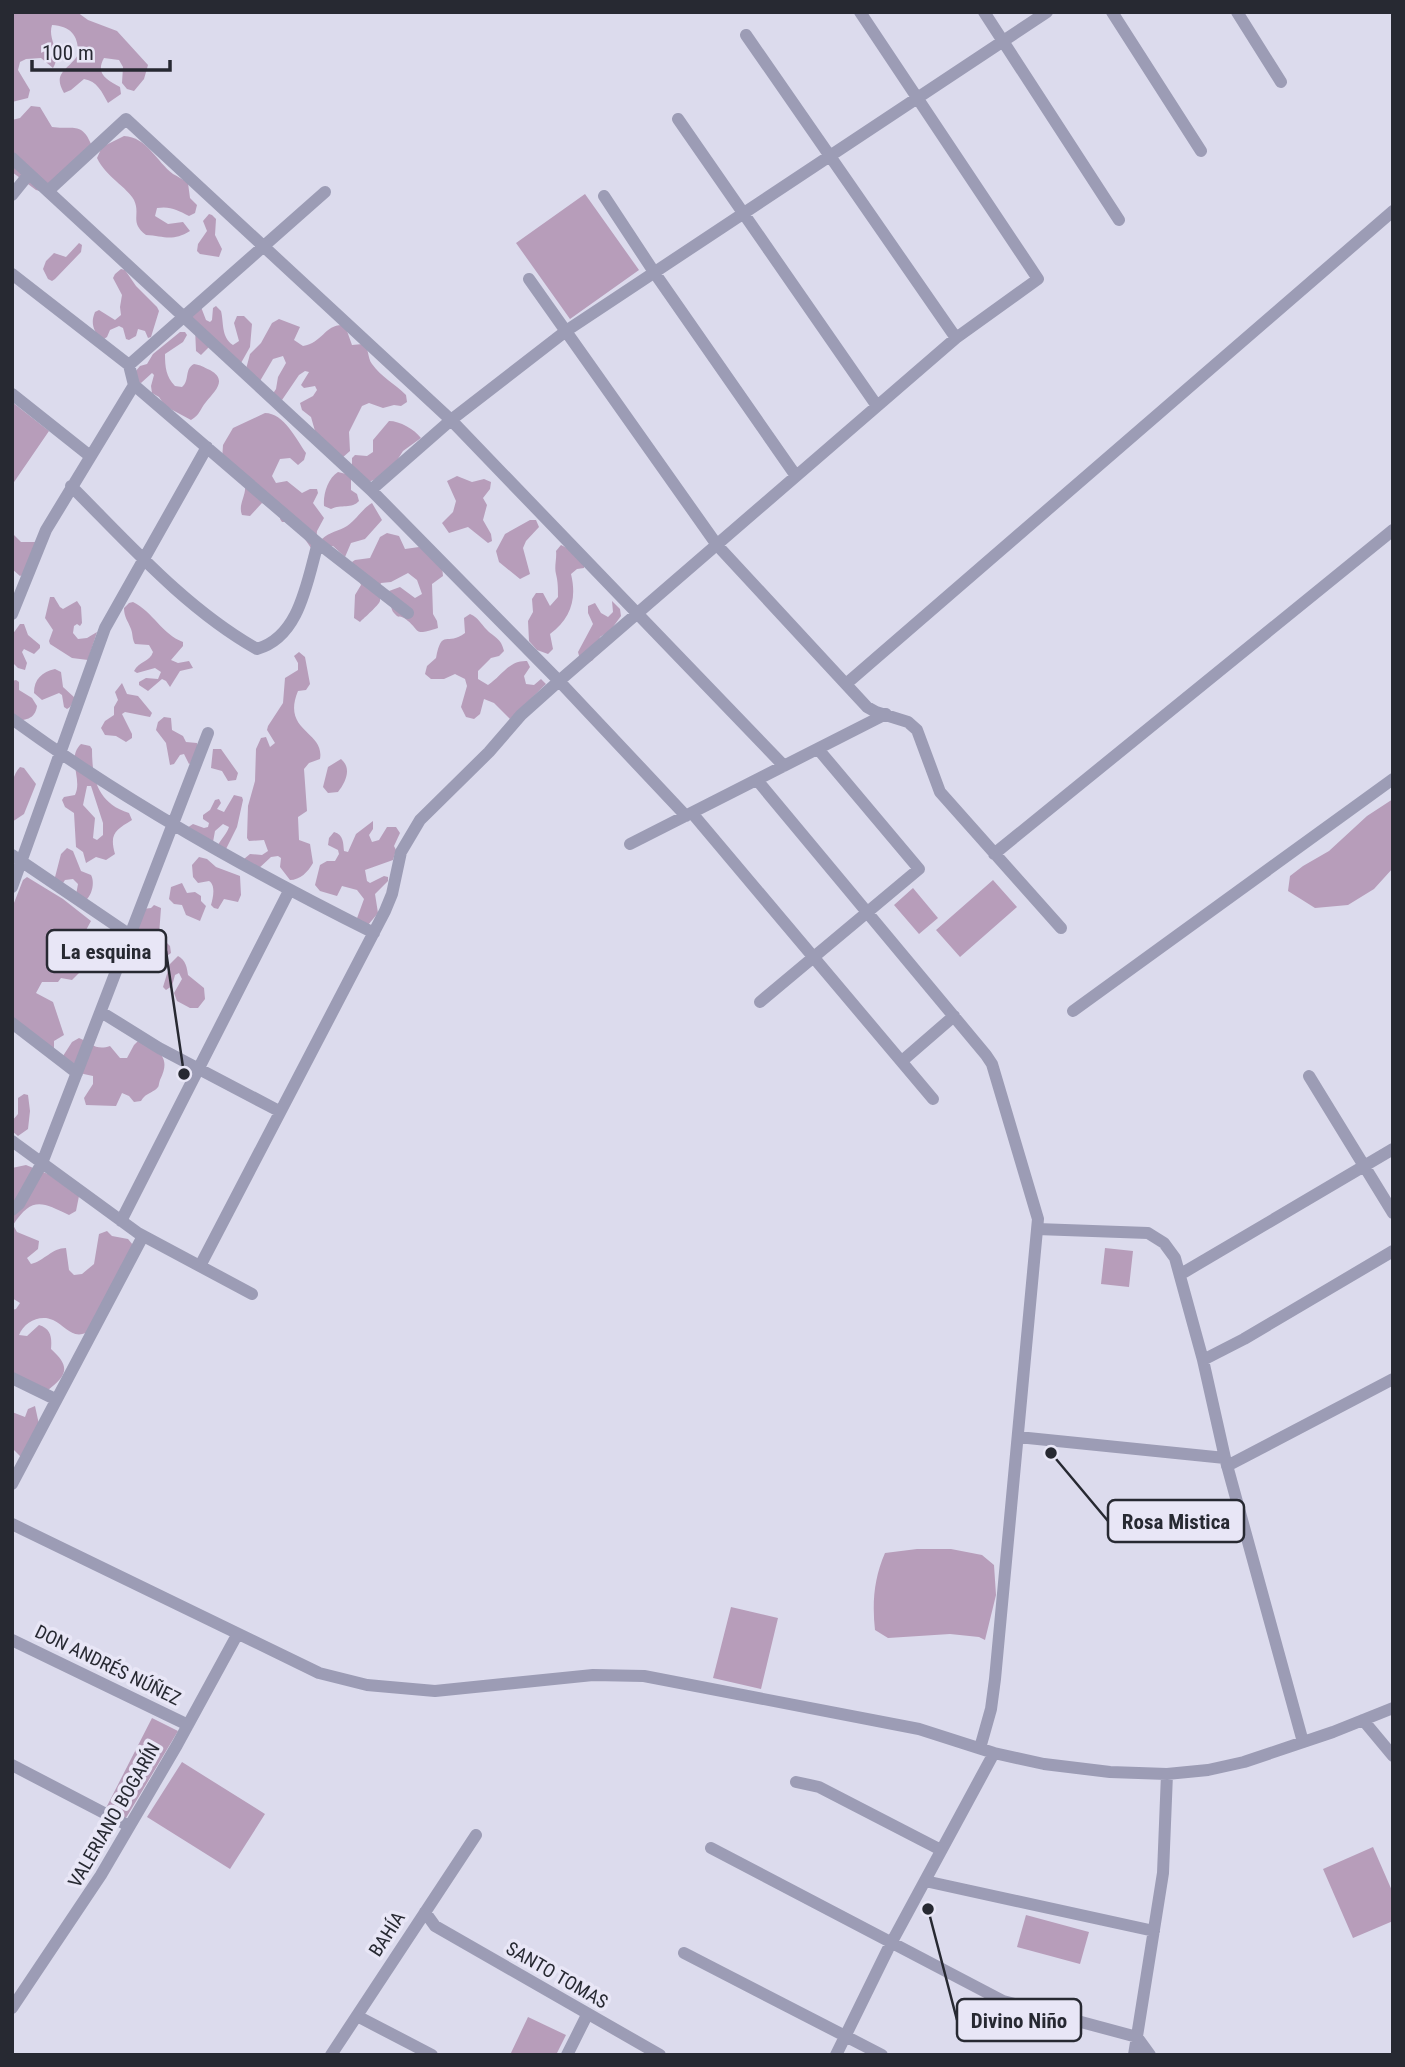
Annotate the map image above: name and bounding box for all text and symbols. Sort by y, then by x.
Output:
scale bar [32,28,170,72]
text: 100 m [42,41,94,65]
callout: La esquina [47,930,166,972]
text: La esquina [61,940,151,964]
callout: Rosa Mistica [1108,1500,1244,1542]
text: Rosa Mistica [1122,1510,1230,1534]
street label: DON ANDRÉS NÚÑEZ [31,1620,185,1710]
street label: VALERIANO BOGARÍN [63,1738,165,1892]
street label: BAHÍA [364,1907,410,1961]
street label: SANTO TOMAS [502,1937,612,2013]
callout: Divino Niño [957,1999,1081,2041]
text: Divino Niño [971,2009,1067,2033]

